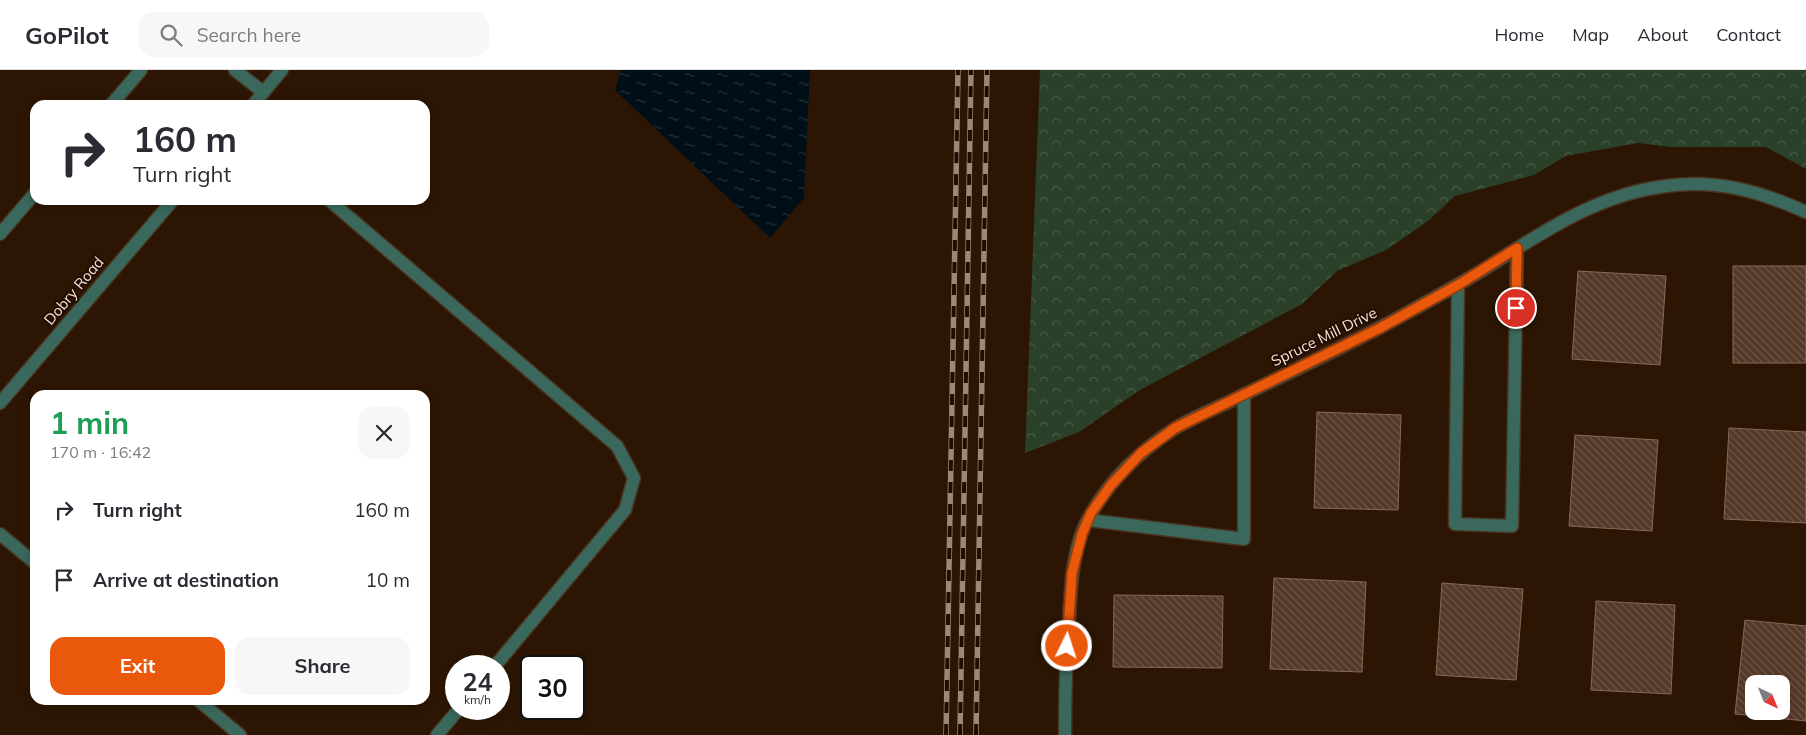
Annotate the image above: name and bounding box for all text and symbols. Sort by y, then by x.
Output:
search box [139,12,489,57]
text: GoPilot [25,20,109,50]
icon: search [157,21,185,49]
text: Search here [197,23,301,47]
text: Home [1494,23,1544,46]
text: Map [1572,23,1609,46]
text: About [1637,23,1688,46]
text: Contact [1716,23,1781,46]
text: 160 m [133,117,237,161]
icon: right [50,120,115,185]
text: Turn right [133,160,231,188]
street label: Dobry Road [40,253,108,329]
pin [1495,287,1537,329]
icon: arrive [1502,294,1530,322]
street label: Spruce Mill Drive [1268,303,1380,370]
text: 1 min [50,404,129,442]
button: close [358,407,410,459]
text: 170 m · 16:42 [50,442,151,462]
icon: right [50,496,78,524]
text: Turn right [93,498,182,522]
text: 160 m [354,498,410,522]
icon: arrive [50,566,78,594]
text: Arrive at destination [93,568,279,592]
text: 10 m [366,568,410,592]
position arrow [1040,619,1092,671]
button: Exit [50,637,225,695]
button: Share [235,637,410,695]
speed limit sign: 30 [520,655,585,720]
text: 24 [462,666,493,697]
north arrow [1745,675,1790,720]
map controls [1745,675,1790,720]
text: km/h [464,692,491,707]

